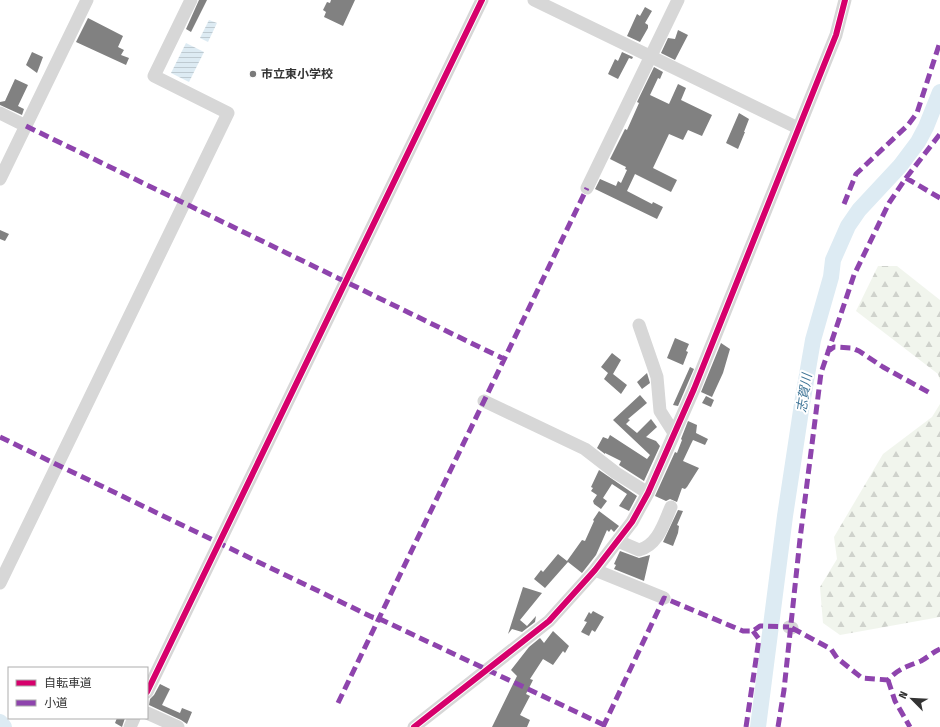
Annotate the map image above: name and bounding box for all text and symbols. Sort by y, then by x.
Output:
place label: 市立東小学校 [261,67,333,81]
marker: 市立東小学校 [248,69,258,79]
water label: 志賀川 [794,371,815,413]
legend [8,667,148,719]
text: 自転車道 [44,676,92,690]
north arrow [892,679,932,719]
text: N [896,689,911,701]
text: 小道 [44,696,68,710]

